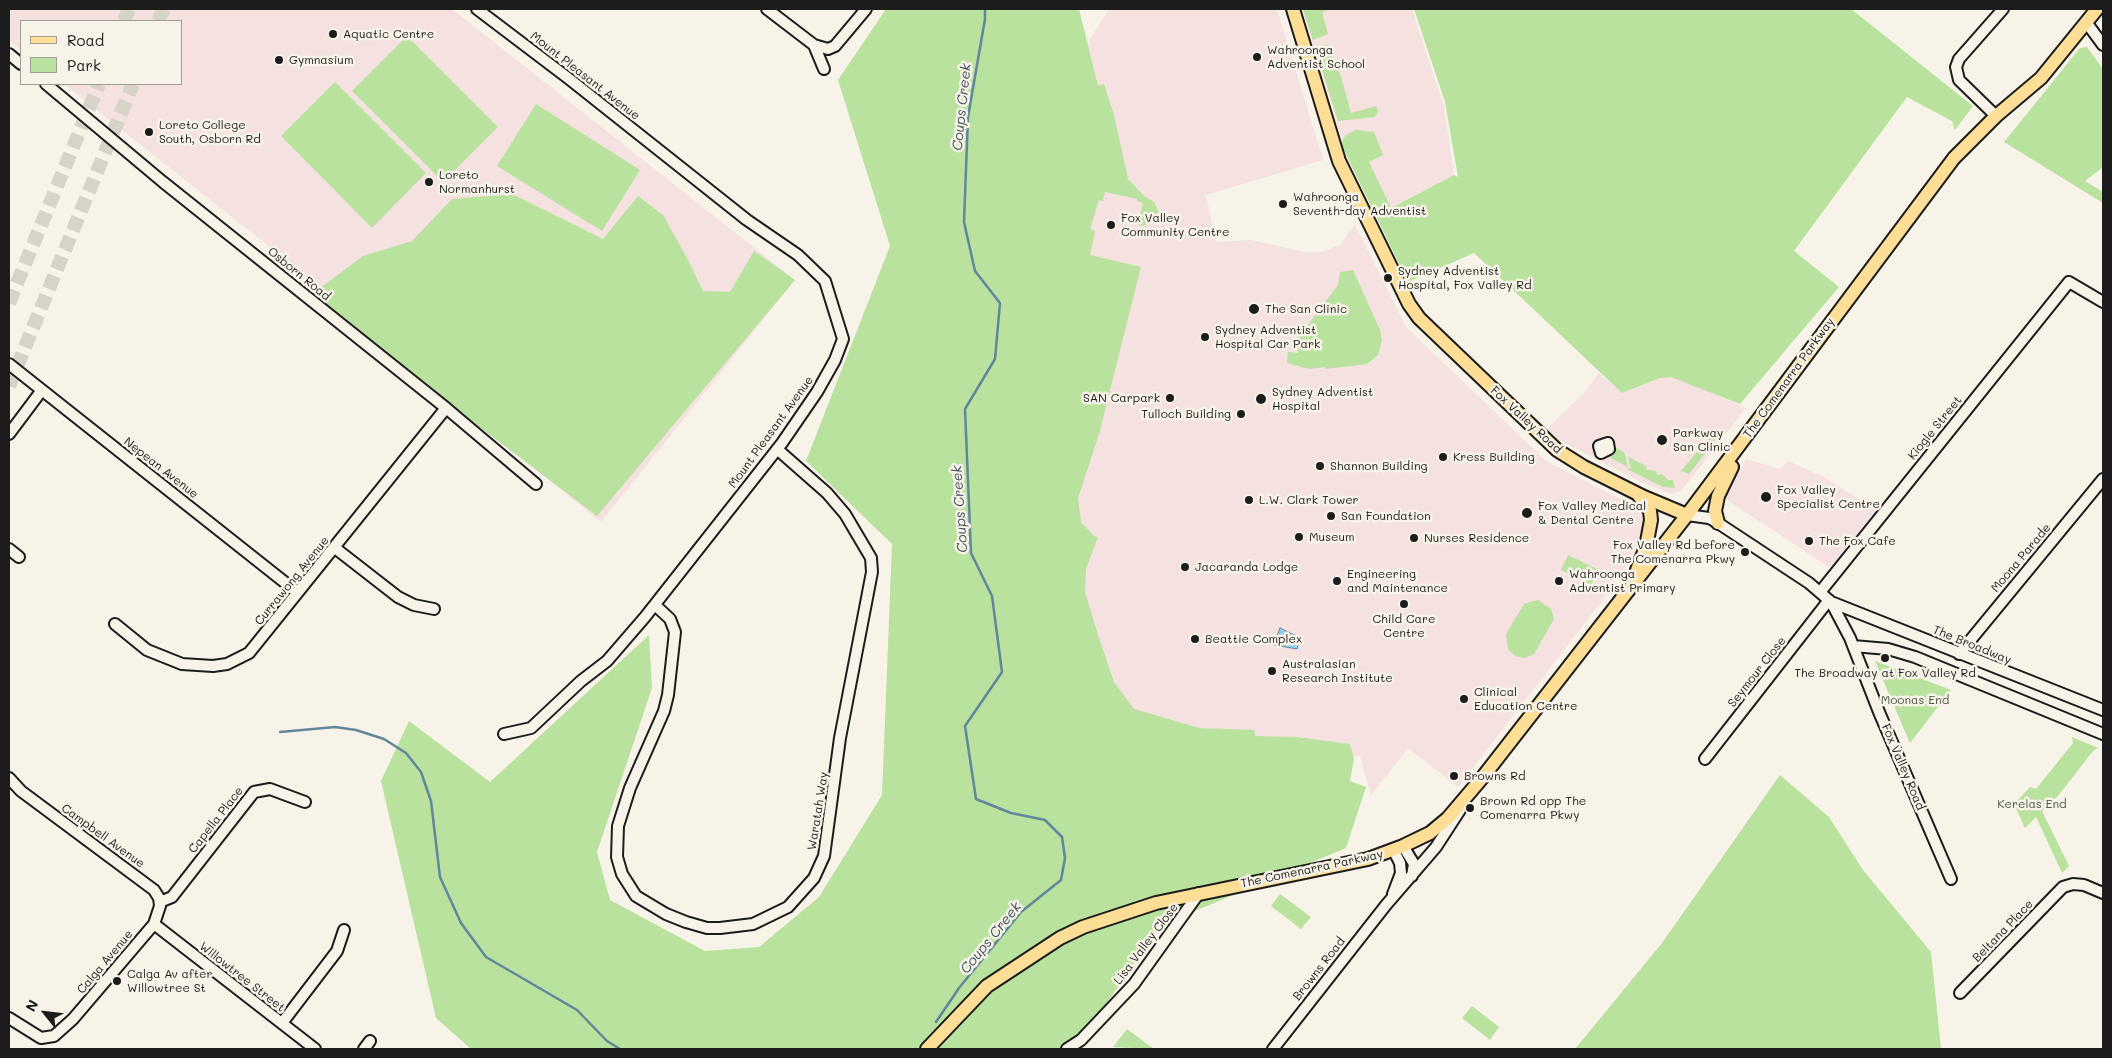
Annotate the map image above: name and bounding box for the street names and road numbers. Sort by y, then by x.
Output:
street label: Mount Pleasant Avenue [527,29,643,123]
street label: Osborn Road [265,244,333,304]
street label: The Comenarra Parkway [1741,315,1837,441]
street label: Mount Pleasant Avenue [726,373,816,491]
street label: Fox Valley Road [1487,383,1565,457]
street label: Kiogle Street [1905,393,1965,463]
street label: Nepean Avenue [121,434,201,502]
street label: Moona Parade [1988,521,2054,595]
street label: Currawong Avenue [252,534,332,628]
street label: The Broadway [1931,623,2013,667]
street label: Seymour Close [1725,634,1789,710]
street label: Fox Valley Road [1878,722,1928,812]
street label: Waratah Way [805,771,831,851]
street label: Capella Place [186,784,246,856]
street label: Campbell Avenue [59,801,147,871]
street label: The Comenarra Parkway [1240,847,1384,891]
street label: Beltana Place [1970,897,2036,965]
street label: Lisa Valley Close [1111,901,1181,987]
street label: Calga Avenue [74,927,136,997]
street label: Browns Road [1290,935,1348,1003]
street label: Willowtree Street [196,939,288,1015]

